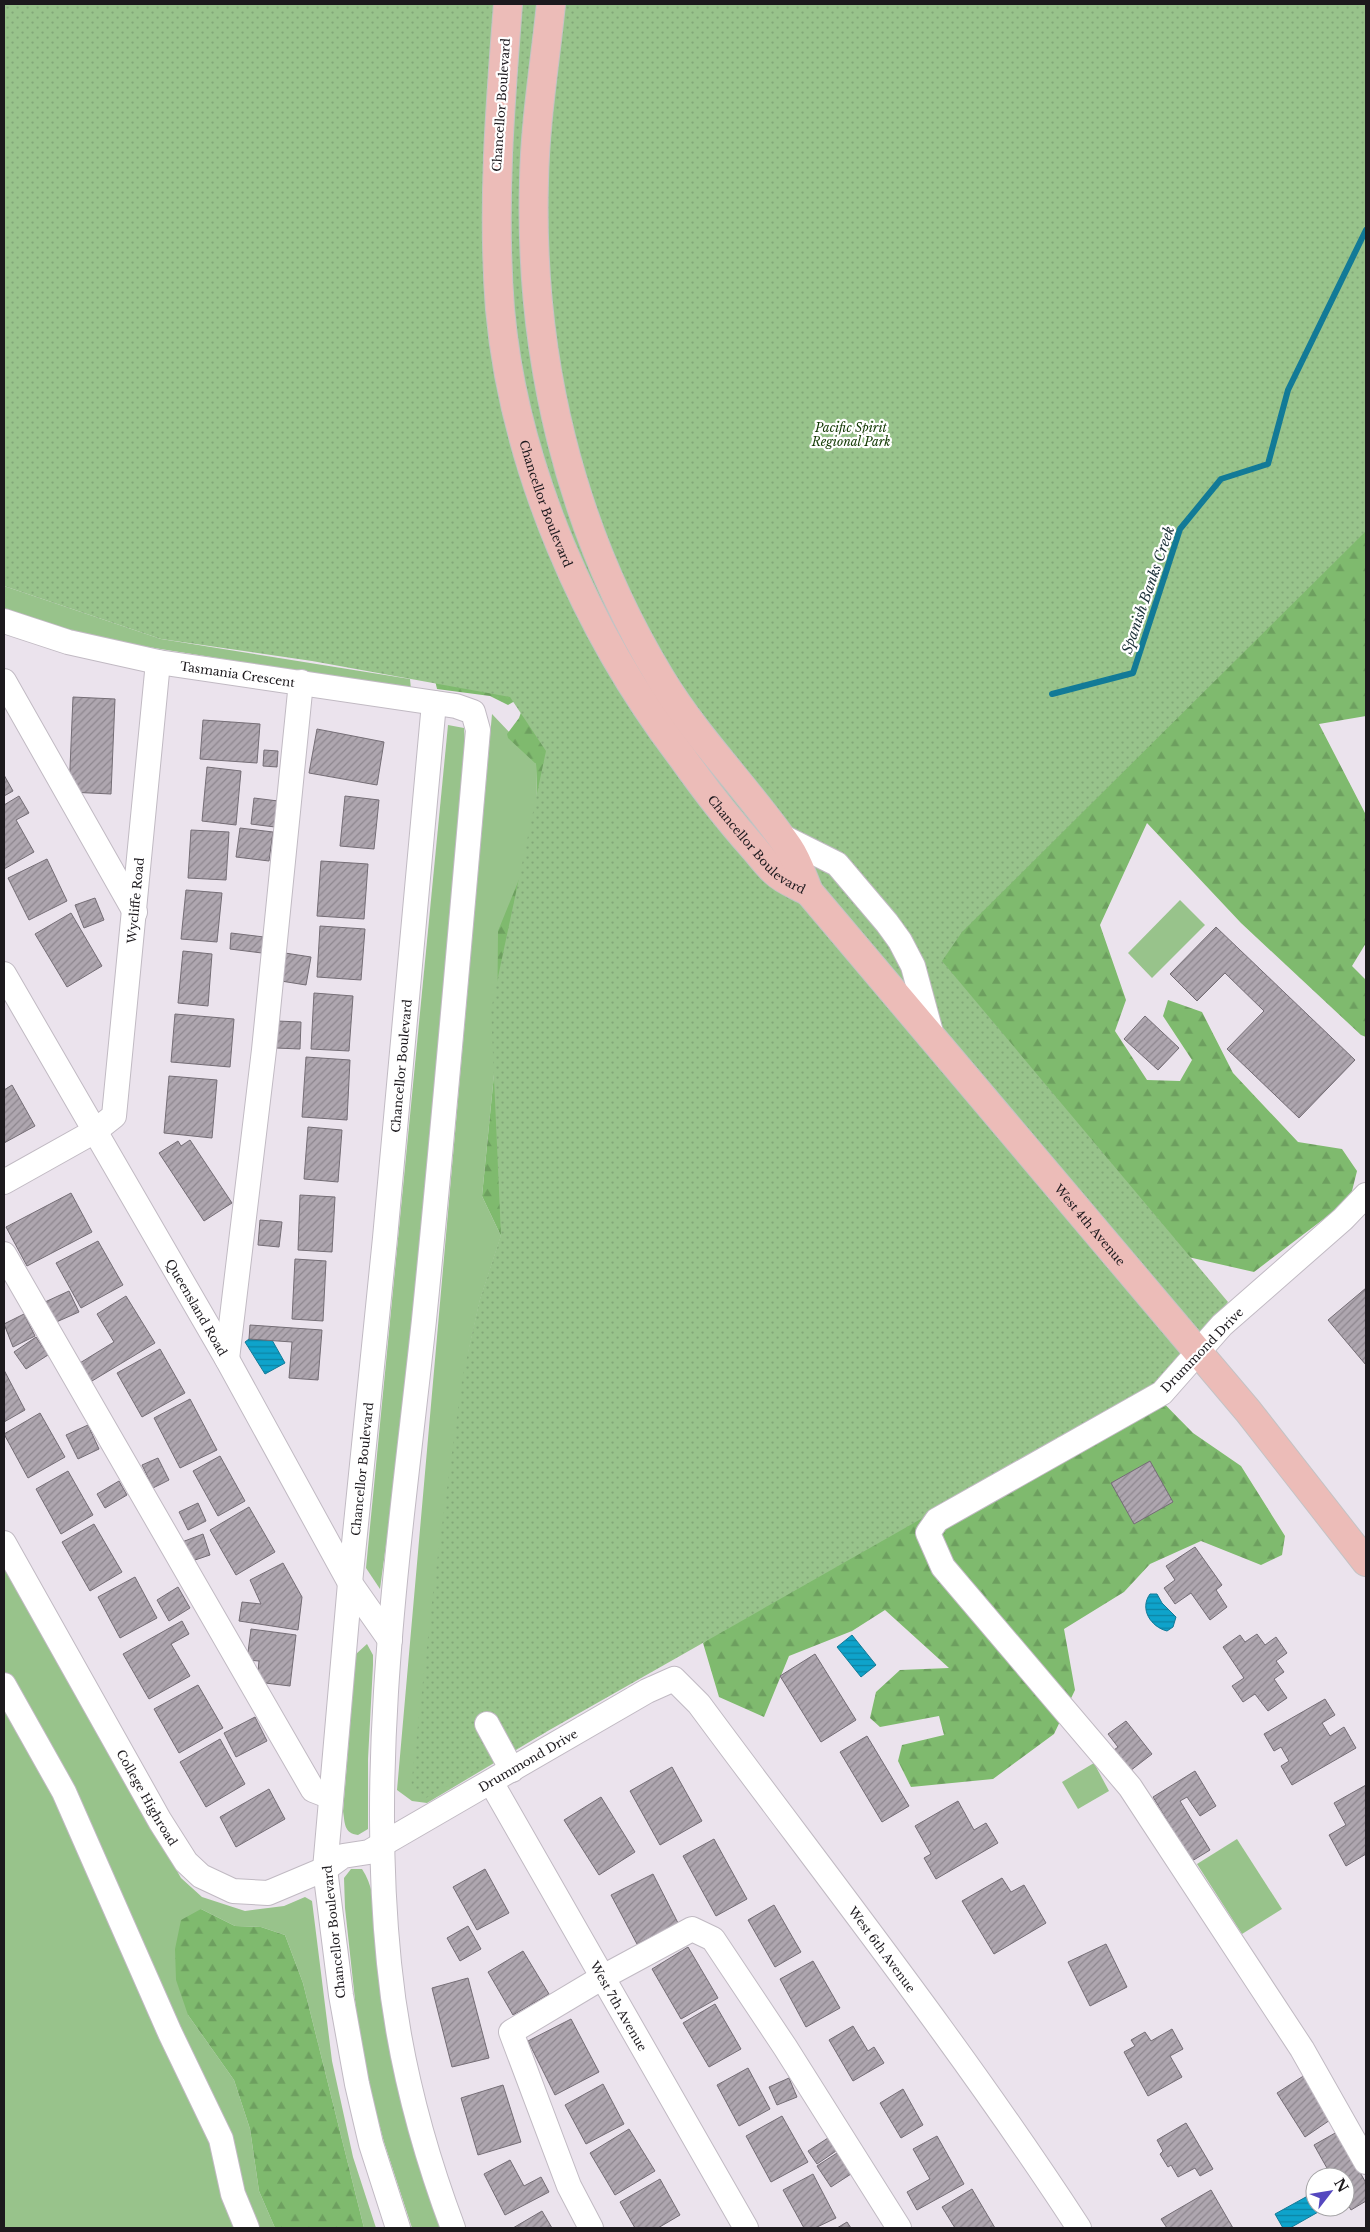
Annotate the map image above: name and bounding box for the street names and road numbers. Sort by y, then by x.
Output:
street label: Chancellor Boulevard [489,38,513,172]
street label: Chancellor Boulevard [517,438,576,569]
street label: Tasmania Crescent [179,658,297,690]
street label: Chancellor Boulevard [705,792,808,896]
street label: Wycliffe Road [123,857,147,945]
street label: Chancellor Boulevard [387,998,414,1133]
street label: West 4th Avenue [1051,1180,1129,1268]
street label: Queensland Road [163,1256,231,1358]
street label: Drummond Drive [1158,1304,1246,1396]
street label: Chancellor Boulevard [347,1402,376,1536]
street label: Drummond Drive [475,1725,580,1795]
street label: College Highroad [114,1747,181,1848]
street label: Chancellor Boulevard [320,1865,348,1999]
street label: West 6th Avenue [845,1903,919,1995]
street label: West 7th Avenue [587,1957,651,2054]

